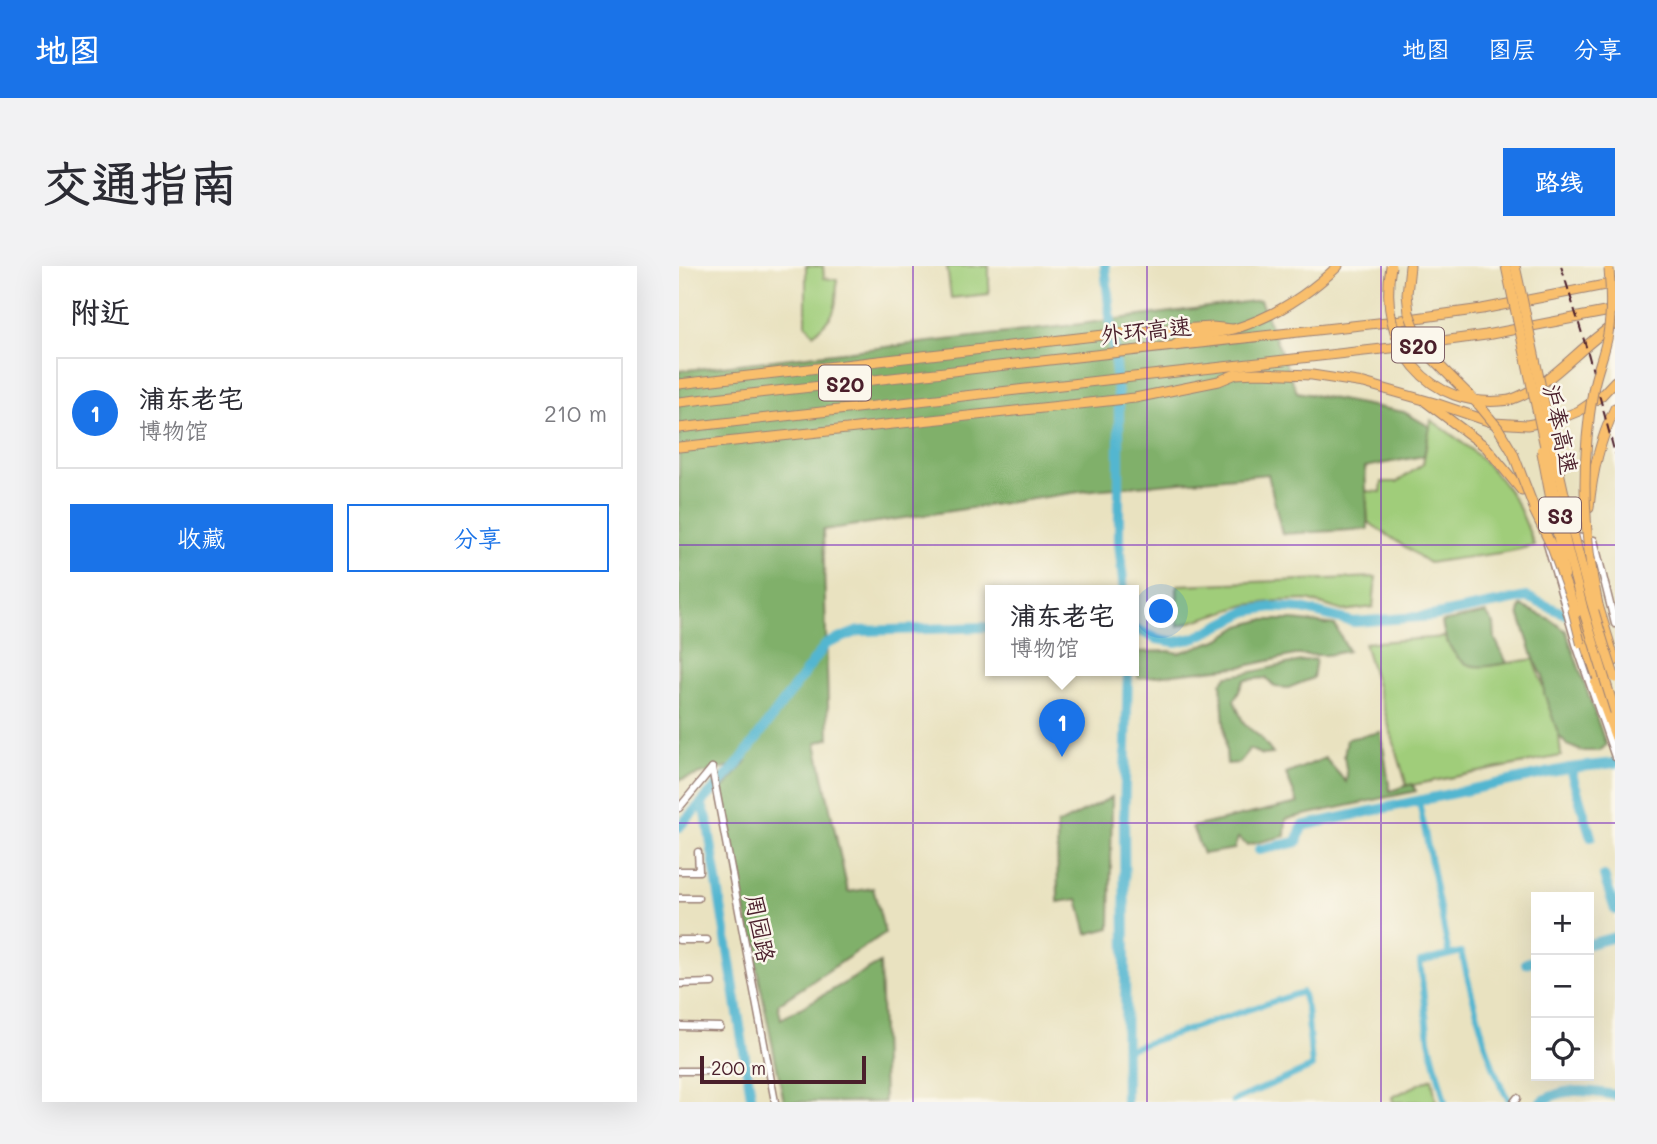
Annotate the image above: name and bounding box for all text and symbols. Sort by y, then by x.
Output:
text: 地图 [35,27,101,70]
text: 地图 [1402,33,1450,64]
text: 图层 [1488,33,1536,64]
text: 分享 [1574,33,1622,64]
button: 路线 [1503,148,1615,216]
text: 交通指南 [42,150,238,213]
text: 附近 [70,291,130,331]
street label: 外环高速 [1099,310,1193,350]
road number: S20 [1392,328,1444,362]
road number: S20 [819,366,871,400]
text: 浦东老宅 [139,381,243,415]
street label: 沪奉高速 [1537,381,1585,477]
text: 1 [90,398,100,428]
text: 210 m [544,398,607,428]
text: 博物馆 [139,415,208,445]
road number: S3 [1539,498,1581,532]
button: 收藏 [70,504,333,572]
button: 分享 [347,504,609,572]
popup [985,585,1139,676]
your location [1144,594,1178,628]
text: 浦东老宅 [1010,598,1114,632]
text: 博物馆 [1010,632,1079,662]
pin: 1 [1039,699,1085,757]
street label: 周园路 [740,891,782,965]
map controls [1531,892,1594,1081]
button: + [1531,892,1594,955]
button: − [1531,955,1594,1018]
button: locate [1531,1018,1594,1081]
scale bar [700,1053,866,1085]
text: 200 m [711,1055,766,1080]

